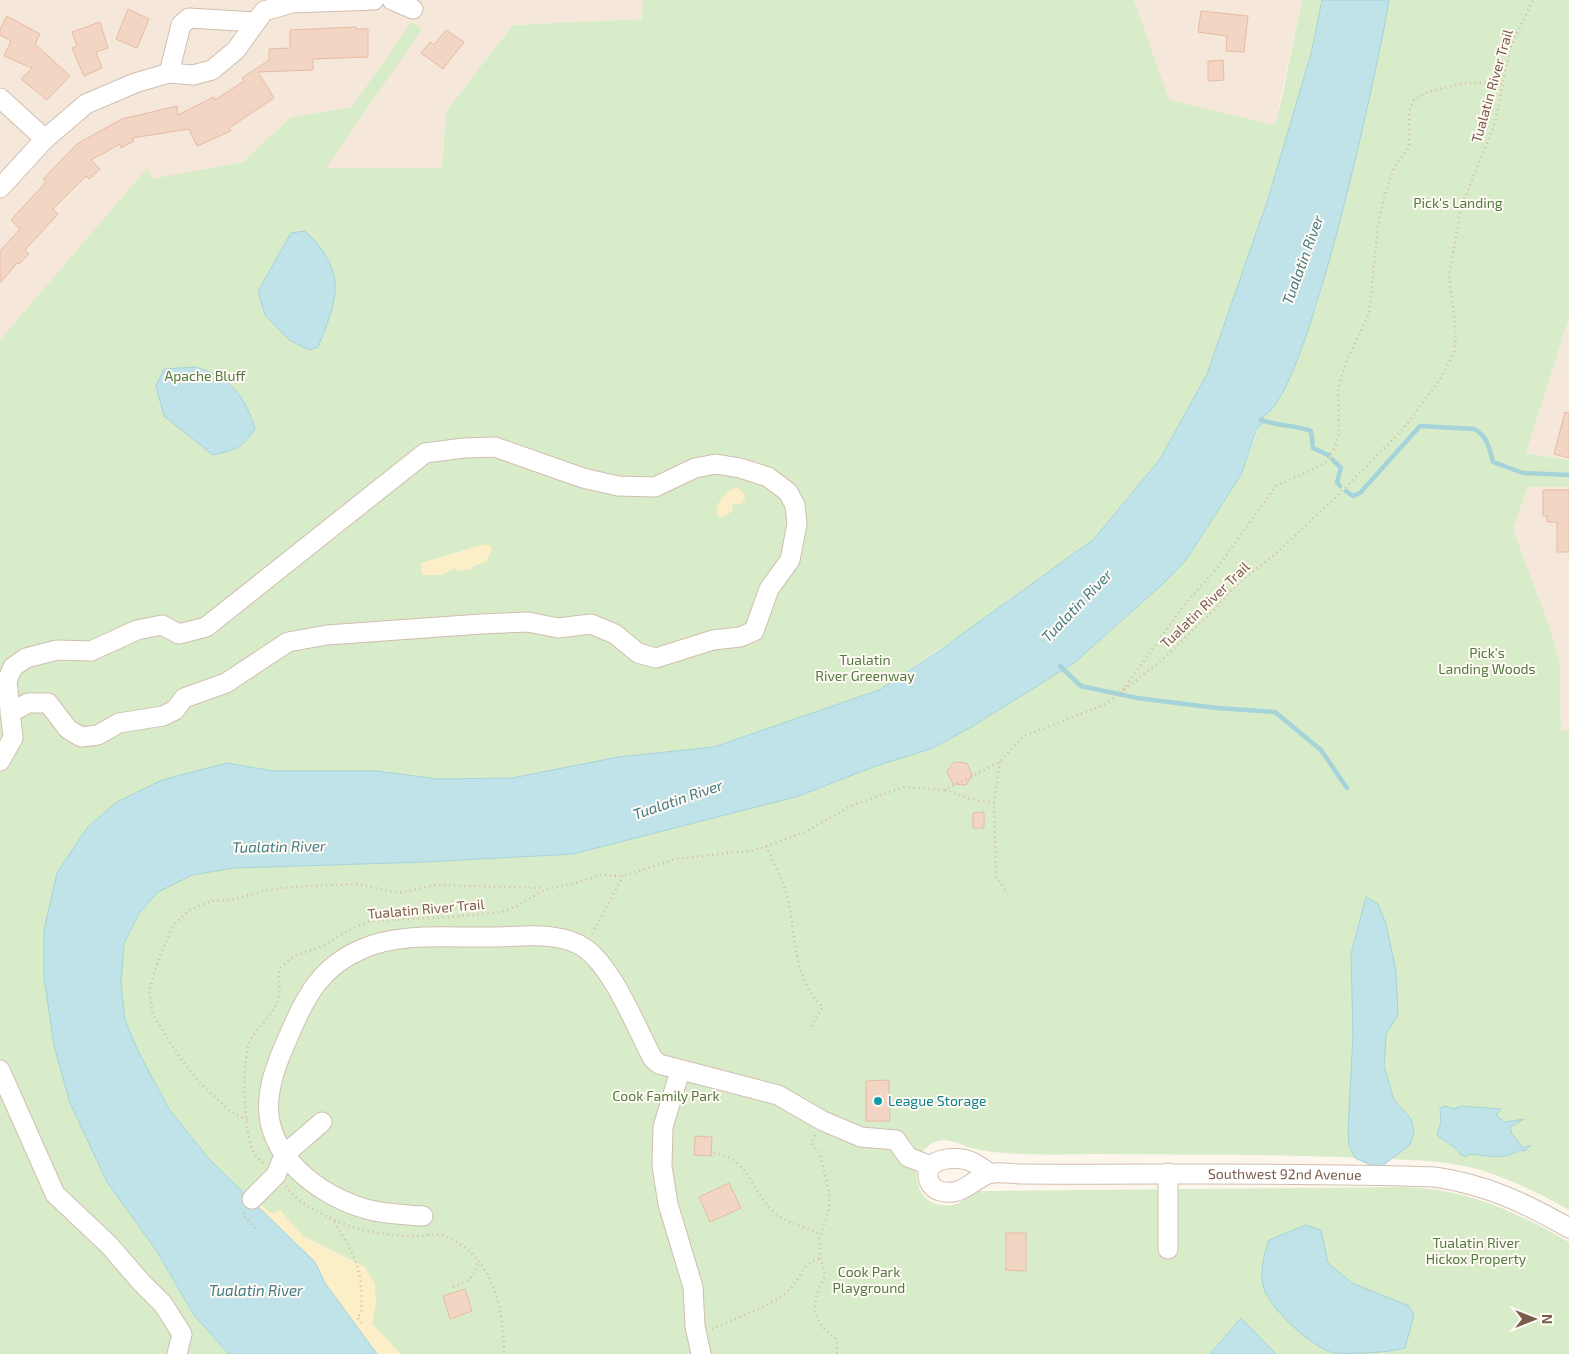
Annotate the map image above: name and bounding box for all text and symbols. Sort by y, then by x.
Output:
street label: Tualatin River Trail [1467,26,1516,145]
park label: Pick's Landing [1413,194,1503,211]
water label: Tualatin River [1278,211,1327,307]
park label: Apache Bluff [165,367,246,384]
street label: Tualatin River Trail [1157,557,1253,652]
water label: Tualatin River [1037,565,1116,645]
park label: Pick's Landing Woods [1438,644,1536,677]
park label: Tualatin River Greenway [815,651,915,684]
water label: Tualatin River [630,775,726,823]
water label: Tualatin River [232,836,327,856]
street label: Tualatin River Trail [367,895,486,922]
park label: Cook Family Park [612,1087,720,1104]
place label: League Storage [888,1092,986,1109]
marker: League Storage [872,1095,884,1107]
street label: Southwest 92nd Avenue [1208,1165,1362,1183]
park label: Tualatin River Hickox Property [1426,1234,1527,1267]
park label: Cook Park Playground [833,1263,905,1296]
water label: Tualatin River [209,1281,304,1299]
north arrow [1509,1294,1559,1344]
text: N [1539,1314,1556,1324]

